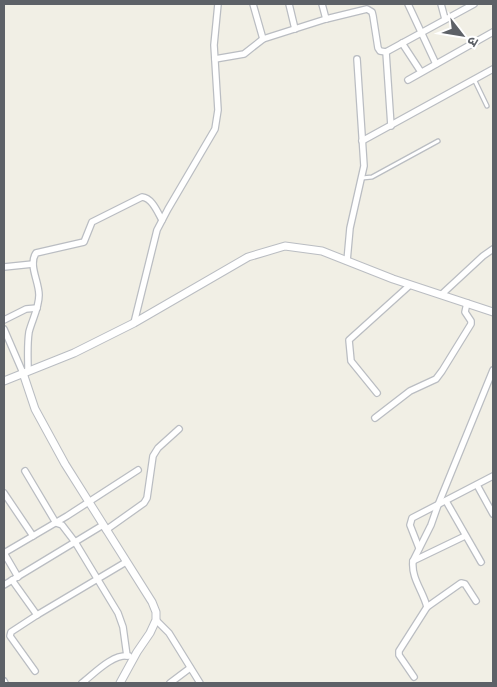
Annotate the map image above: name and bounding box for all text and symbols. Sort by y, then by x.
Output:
north arrow [437,10,487,60]
text: उ [463,34,483,51]

